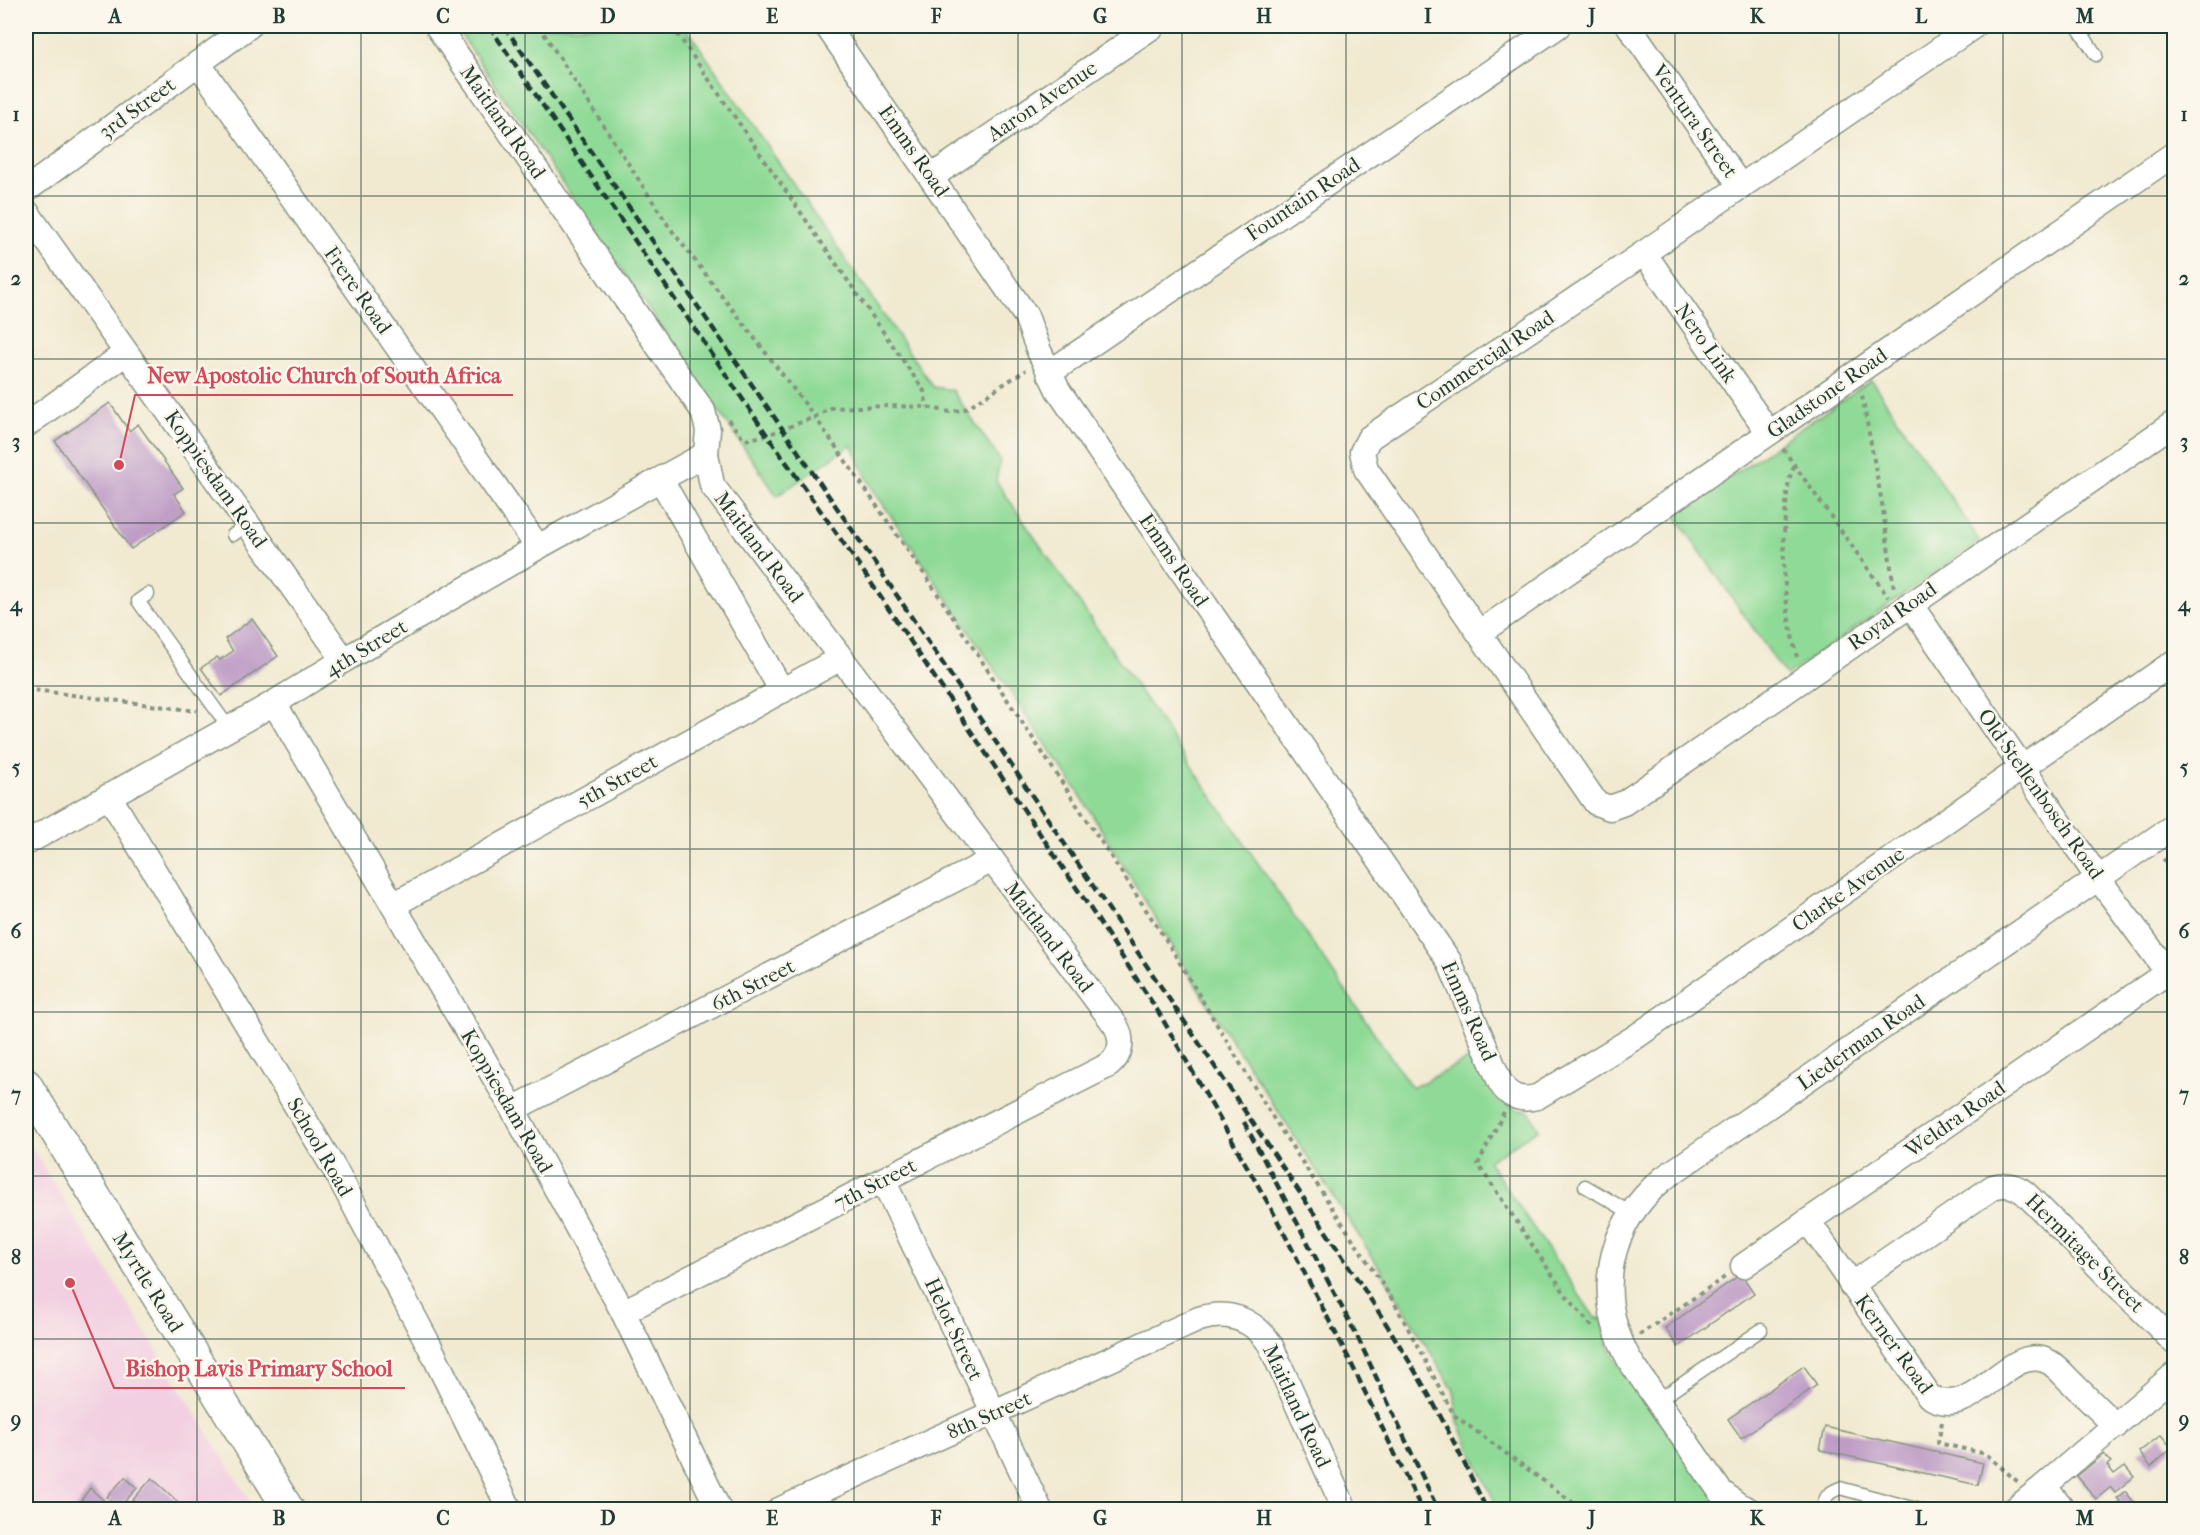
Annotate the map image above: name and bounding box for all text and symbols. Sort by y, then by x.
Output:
text: A [107,5,123,28]
text: B [272,5,286,28]
text: C [436,5,450,28]
text: D [600,5,616,28]
text: E [766,5,778,28]
text: F [930,5,942,28]
text: G [1093,5,1107,28]
text: H [1256,5,1272,28]
text: I [1424,5,1432,28]
text: J [1586,5,1596,28]
text: K [1750,5,1766,28]
text: L [1915,5,1928,28]
text: M [2075,5,2095,28]
street label: Aaron Avenue [982,56,1101,147]
street label: Ventura Street [1646,59,1743,183]
street label: Maitland Road [455,61,551,184]
street label: 3rd Street [94,72,180,144]
street label: Emms Road [874,100,955,202]
text: 1 [12,103,20,126]
text: 1 [2180,103,2188,126]
street label: Fountain Road [1241,152,1365,246]
street label: Frere Road [319,242,397,339]
text: 2 [11,267,21,290]
text: 2 [2179,267,2189,290]
street label: Nero Link [1670,299,1742,388]
street label: Commercial Road [1412,305,1559,415]
street label: Gladstone Road [1762,342,1892,443]
callout: New Apostolic Church of South Africa [135,355,513,395]
text: New Apostolic Church of South Africa [147,363,502,389]
street label: Koppiesdam Road [160,406,273,553]
text: 3 [12,430,20,453]
text: 3 [2180,430,2188,453]
street label: Maitland Road [709,487,809,608]
street label: Emms Road [1134,509,1214,611]
street label: Royal Road [1843,576,1941,655]
text: 4 [9,593,23,617]
text: 4 [2177,593,2191,617]
street label: 4th Street [321,614,412,682]
street label: Old Stellenbosch Road [1973,704,2109,884]
street label: 5th Street [573,749,662,813]
text: 5 [12,756,21,779]
text: 5 [2180,756,2189,779]
street label: Clarke Avenue [1787,841,1909,937]
street label: Maitland Road [999,877,1099,998]
text: 6 [11,920,23,943]
text: 6 [2179,920,2191,943]
street label: 6th Street [707,954,799,1016]
street label: Emms Road [1436,957,1502,1065]
street label: Liederman Road [1793,989,1930,1095]
street label: Koppiesdam Road [456,1025,558,1178]
street label: Weldra Road [1900,1075,2010,1163]
text: 7 [10,1083,21,1106]
text: 7 [2178,1083,2189,1106]
street label: School Road [282,1093,358,1201]
street label: 7th Street [830,1153,921,1215]
street label: Hermitage Street [2021,1189,2150,1318]
street label: Myrtle Road [108,1227,189,1337]
text: 8 [11,1246,21,1269]
text: 8 [2179,1246,2189,1269]
street label: Helot Street [920,1274,988,1385]
street label: Kerner Road [1850,1290,1938,1399]
street label: Maitland Road [1258,1341,1336,1472]
callout: Bishop Lavis Primary School [114,1348,405,1388]
text: Bishop Lavis Primary School [125,1356,394,1382]
street label: 8th Street [943,1386,1035,1444]
text: 9 [10,1409,21,1432]
text: 9 [2178,1409,2189,1432]
text: A [107,1507,123,1530]
text: B [272,1507,286,1530]
text: C [436,1507,450,1530]
text: D [600,1507,616,1530]
text: E [766,1507,778,1530]
text: F [930,1507,942,1530]
text: G [1093,1507,1107,1530]
text: H [1256,1507,1272,1530]
text: I [1424,1507,1432,1530]
text: J [1586,1507,1596,1530]
text: K [1750,1507,1766,1530]
text: L [1915,1507,1928,1530]
text: M [2075,1507,2095,1530]

